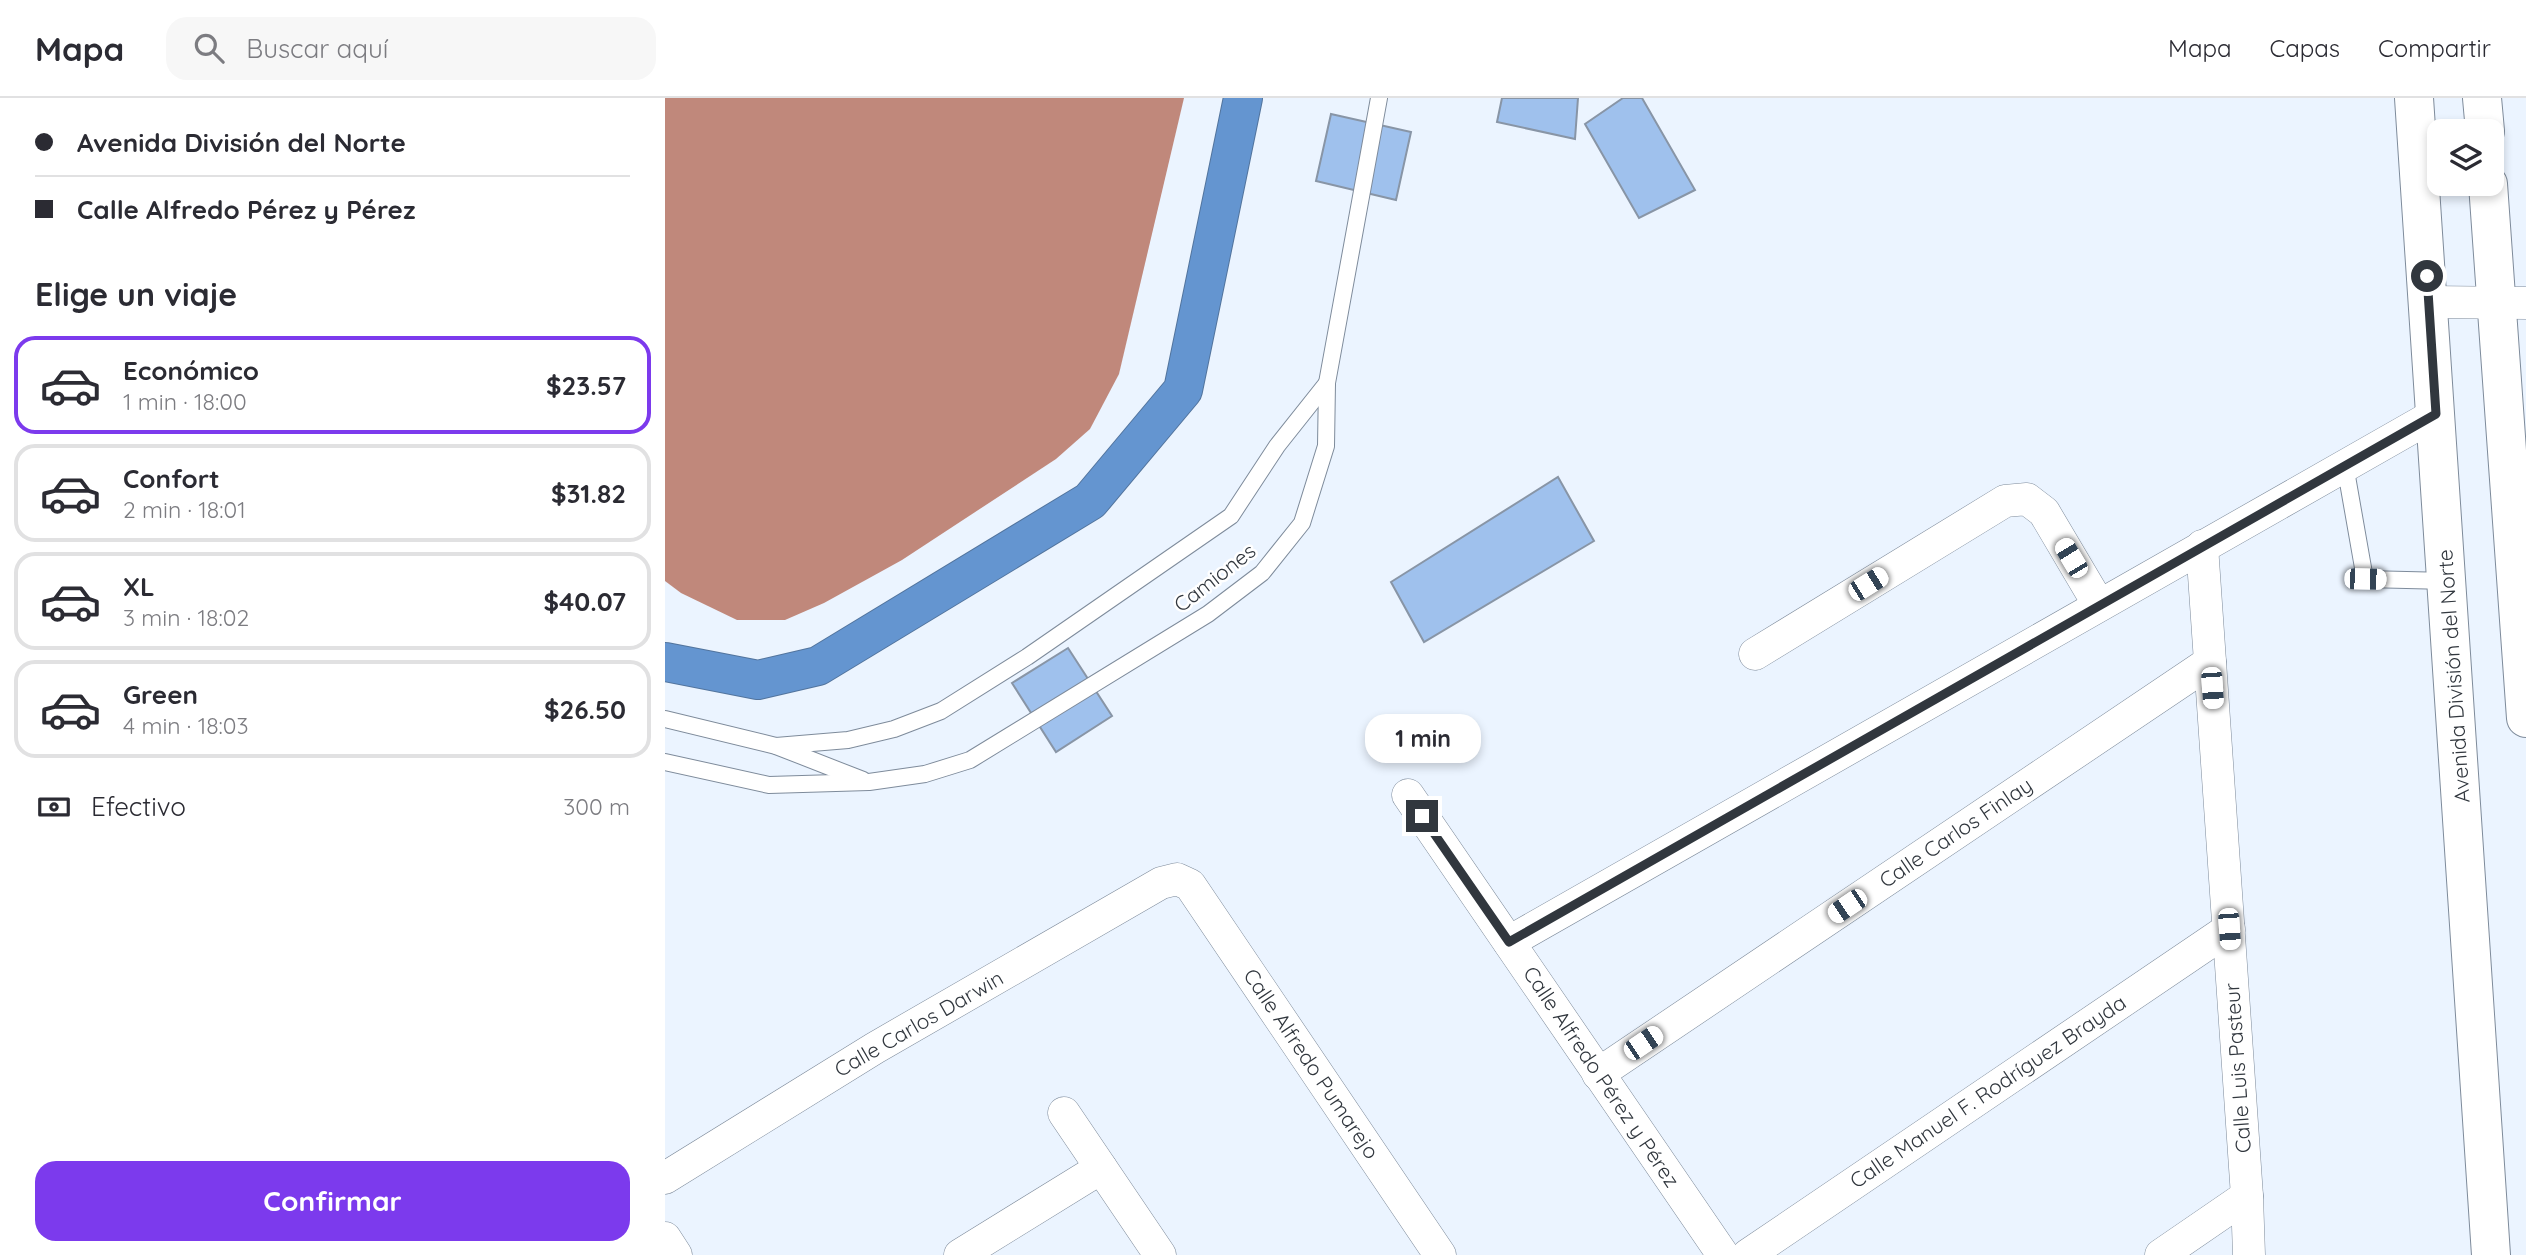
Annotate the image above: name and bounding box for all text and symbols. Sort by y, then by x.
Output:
search box [166,17,656,80]
text: Mapa [35,28,124,69]
icon: search [190,29,228,67]
text: Buscar aquí [246,32,388,65]
text: Mapa [2168,33,2232,63]
text: Capas [2270,33,2340,63]
text: Compartir [2378,33,2491,63]
map controls [2427,119,2504,196]
button: layers [2427,119,2504,196]
text: Avenida División del Norte [77,126,406,159]
text: Calle Alfredo Pérez y Pérez [77,193,416,226]
route start [2411,260,2443,292]
text: Elige un viaje [35,274,237,314]
icon: car [39,354,102,417]
text: Económico [123,354,259,387]
text: $23.57 [546,369,626,402]
text: 1 min · 18:00 [123,387,247,416]
icon: car [39,462,102,525]
text: Confort [123,462,220,495]
text: $31.82 [551,477,626,510]
text: 2 min · 18:01 [123,495,246,524]
car [2052,535,2091,581]
street label: Camiones [1168,537,1260,617]
street label: Avenida División del Norte [2431,549,2475,804]
car [1845,564,1892,604]
car [2344,568,2387,590]
icon: car [39,570,102,633]
text: XL [123,570,155,603]
text: $40.07 [544,585,626,618]
text: 3 min · 18:02 [123,603,249,632]
car [2201,666,2224,710]
icon: car [39,678,102,741]
text: Green [123,678,198,711]
text: $26.50 [544,693,626,726]
text: 4 min · 18:03 [123,711,249,740]
callout: 1 min [1364,714,1480,764]
text: 1 min [1395,724,1451,753]
street label: Calle Carlos Finlay [1874,771,2037,893]
icon: cash [35,788,73,826]
text: Efectivo [91,790,186,823]
text: 300 m [563,792,630,821]
route end [1406,800,1438,832]
car [1824,886,1871,926]
car [2218,907,2241,951]
street label: Calle Alfredo Pérez y Pérez [1518,961,1686,1192]
street label: Calle Alfredo Pumarejo [1238,963,1385,1164]
street label: Calle Carlos Darwin [830,964,1007,1082]
street label: Calle Luis Pasteur [2218,982,2256,1154]
street label: Calle Manuel F. Rodríguez Brayda [1844,989,2130,1194]
car [1620,1023,1667,1063]
button: Confirmar [35,1161,630,1241]

